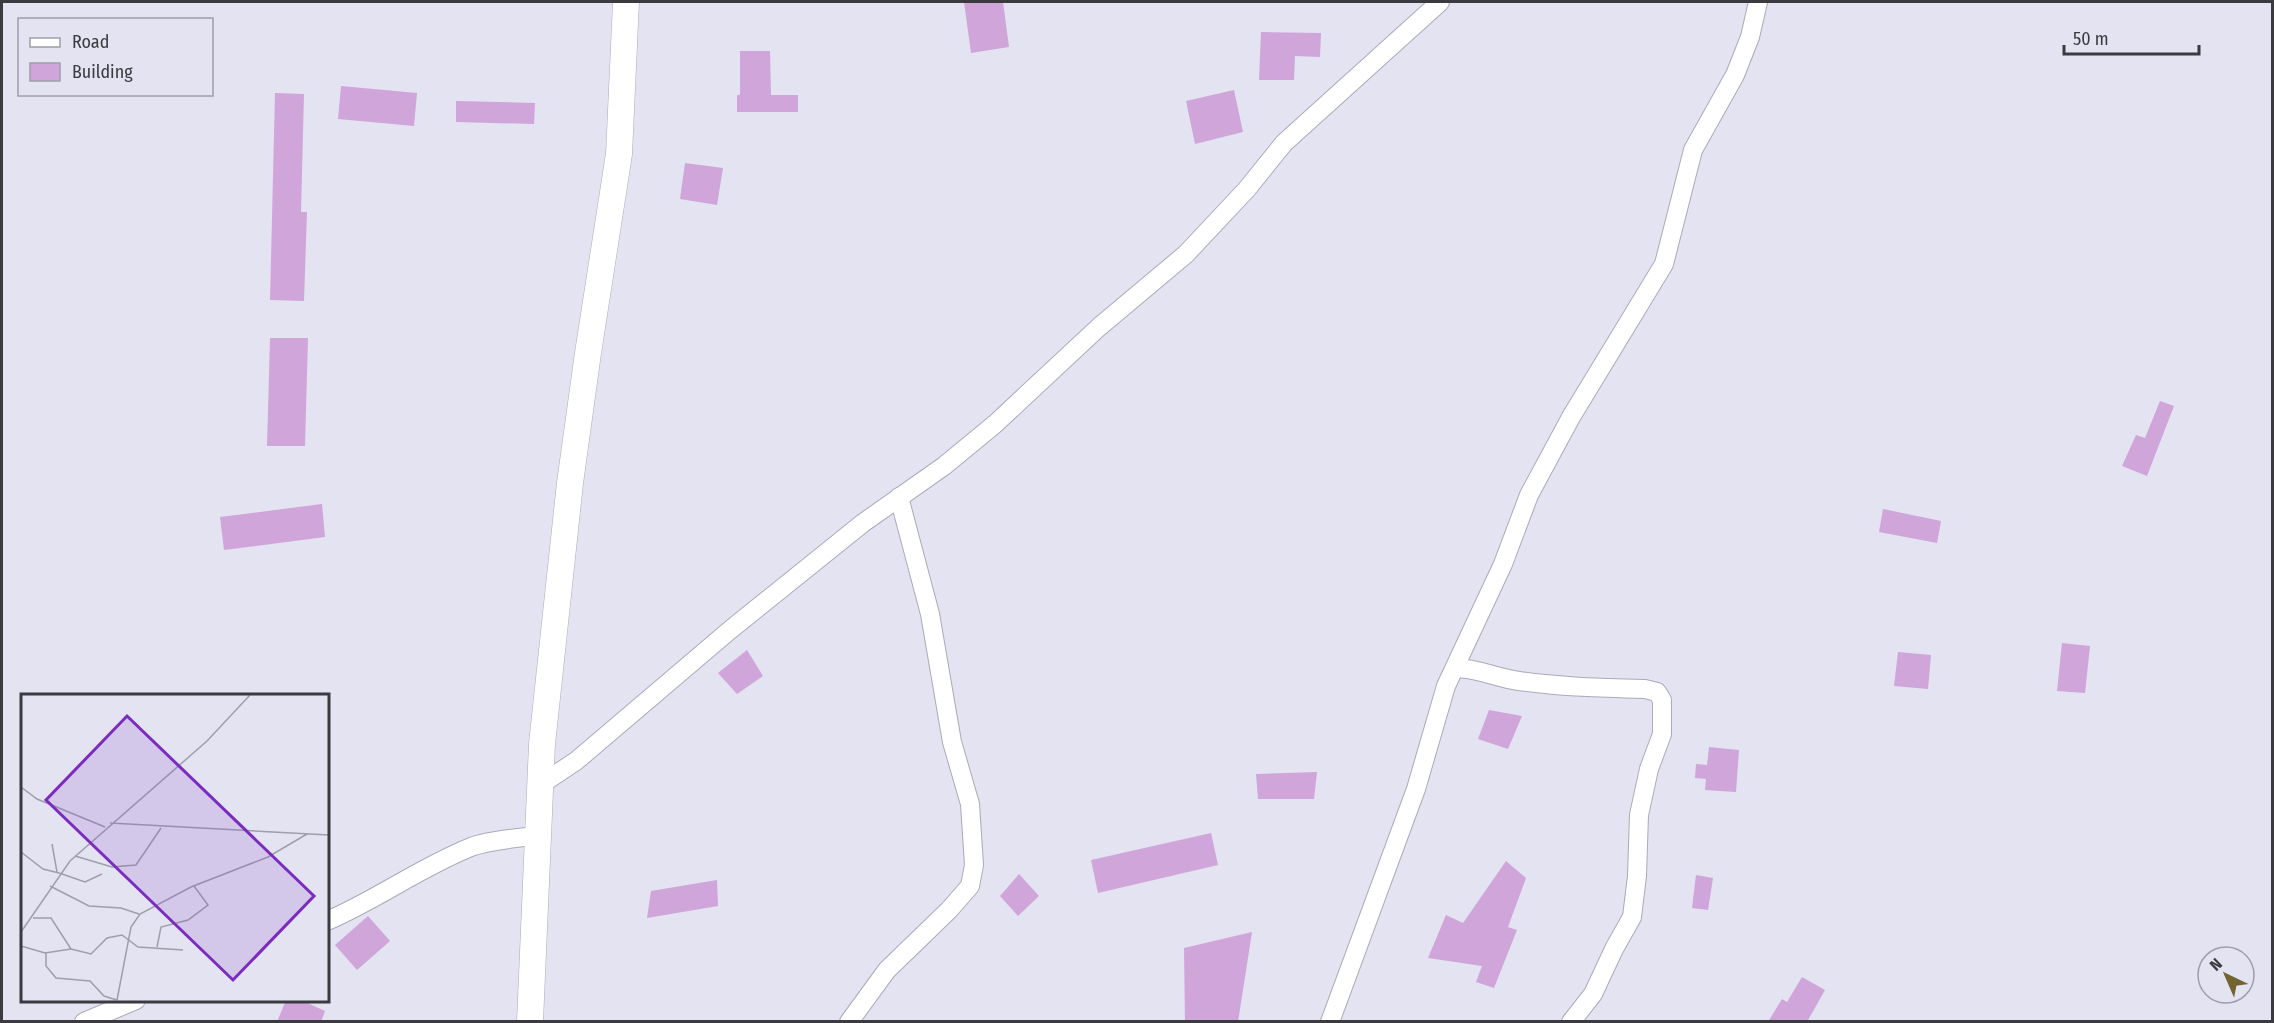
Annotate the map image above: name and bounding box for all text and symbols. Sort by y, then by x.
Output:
legend [18,18,213,96]
scale bar [2064,18,2199,56]
text: 50 m [2073,28,2109,50]
text: Road [72,31,109,53]
text: Building [72,61,133,83]
inset map [21,694,328,1002]
north arrow [2196,945,2256,1005]
text: N [2206,954,2226,975]

